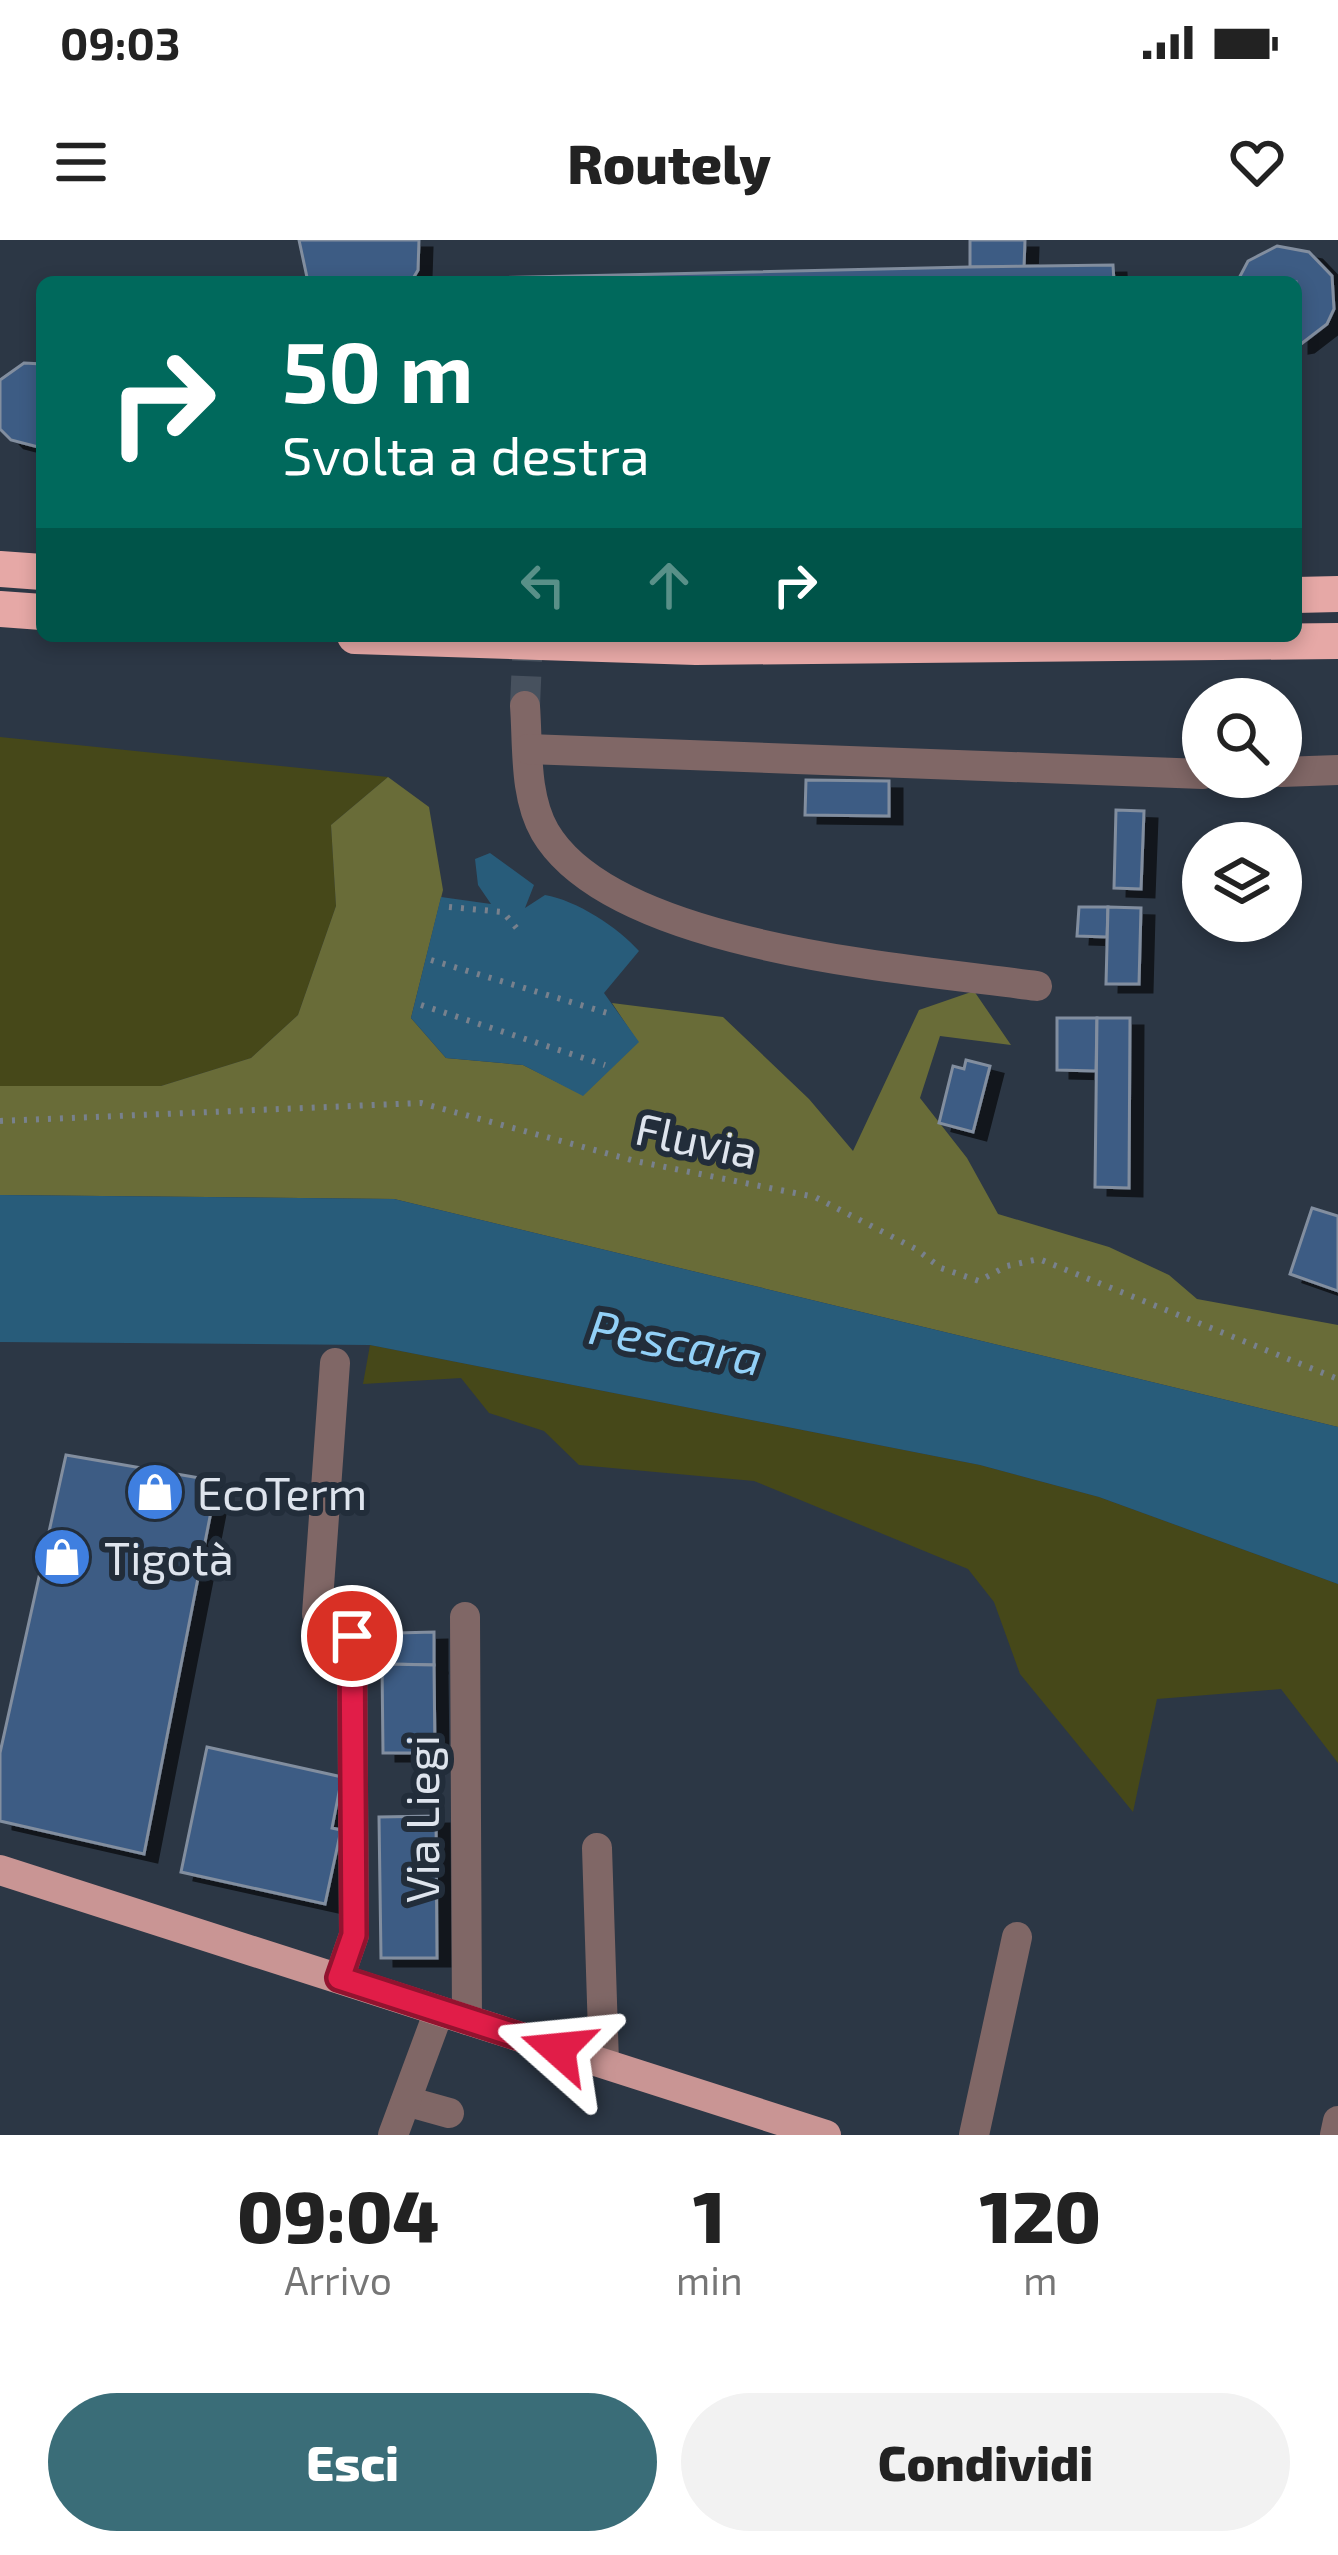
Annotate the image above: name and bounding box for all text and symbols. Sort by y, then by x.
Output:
text: 09:03 [60,15,180,69]
icon: menu [48,129,114,195]
icon: heart [1224,129,1290,195]
text: Routely [567,130,771,195]
text: 50 m [282,319,474,420]
icon: right [84,324,240,480]
text: Svolta a destra [282,421,650,486]
icon: left [510,552,576,618]
icon: ahead [636,552,702,618]
icon: right [762,552,828,618]
map controls [1182,678,1302,942]
button: search [1182,678,1302,798]
button: layers [1182,822,1302,942]
street label: Fluvia [631,1100,763,1178]
water label: Pescara [585,1296,767,1386]
shop icon: EcoTerm [124,1461,186,1523]
place label: EcoTerm [197,1465,367,1519]
shop icon: Tigotà [31,1526,93,1588]
place label: Tigotà [104,1530,234,1584]
pin [301,1585,403,1687]
icon: arrive [319,1603,385,1669]
street label: Via Liegi [394,1735,448,1903]
position arrow [495,1986,621,2112]
text: 09:04 [237,2171,439,2257]
text: 1 [693,2171,726,2257]
text: 120 [980,2171,1101,2257]
text: Arrivo [284,2256,392,2303]
text: min [676,2256,743,2303]
text: m [1023,2256,1057,2303]
button: Esci [48,2393,657,2531]
button: Condividi [681,2393,1290,2531]

